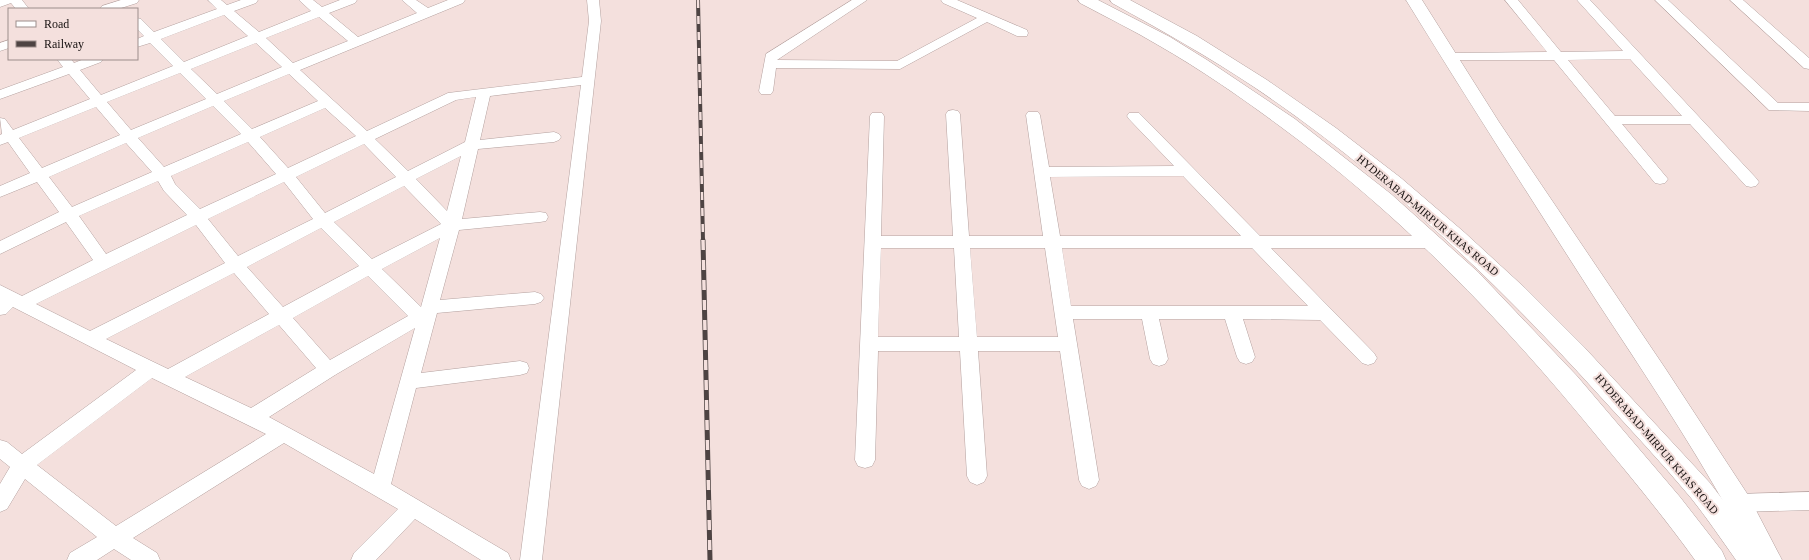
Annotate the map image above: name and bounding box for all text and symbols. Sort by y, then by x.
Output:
legend [8,8,138,60]
text: Road [44,17,69,31]
text: Railway [44,37,84,51]
street label: HYDERABAD-MIRPUR KHAS ROAD [1355,152,1501,278]
street label: HYDERABAD-MIRPUR KHAS ROAD [1593,372,1721,516]

